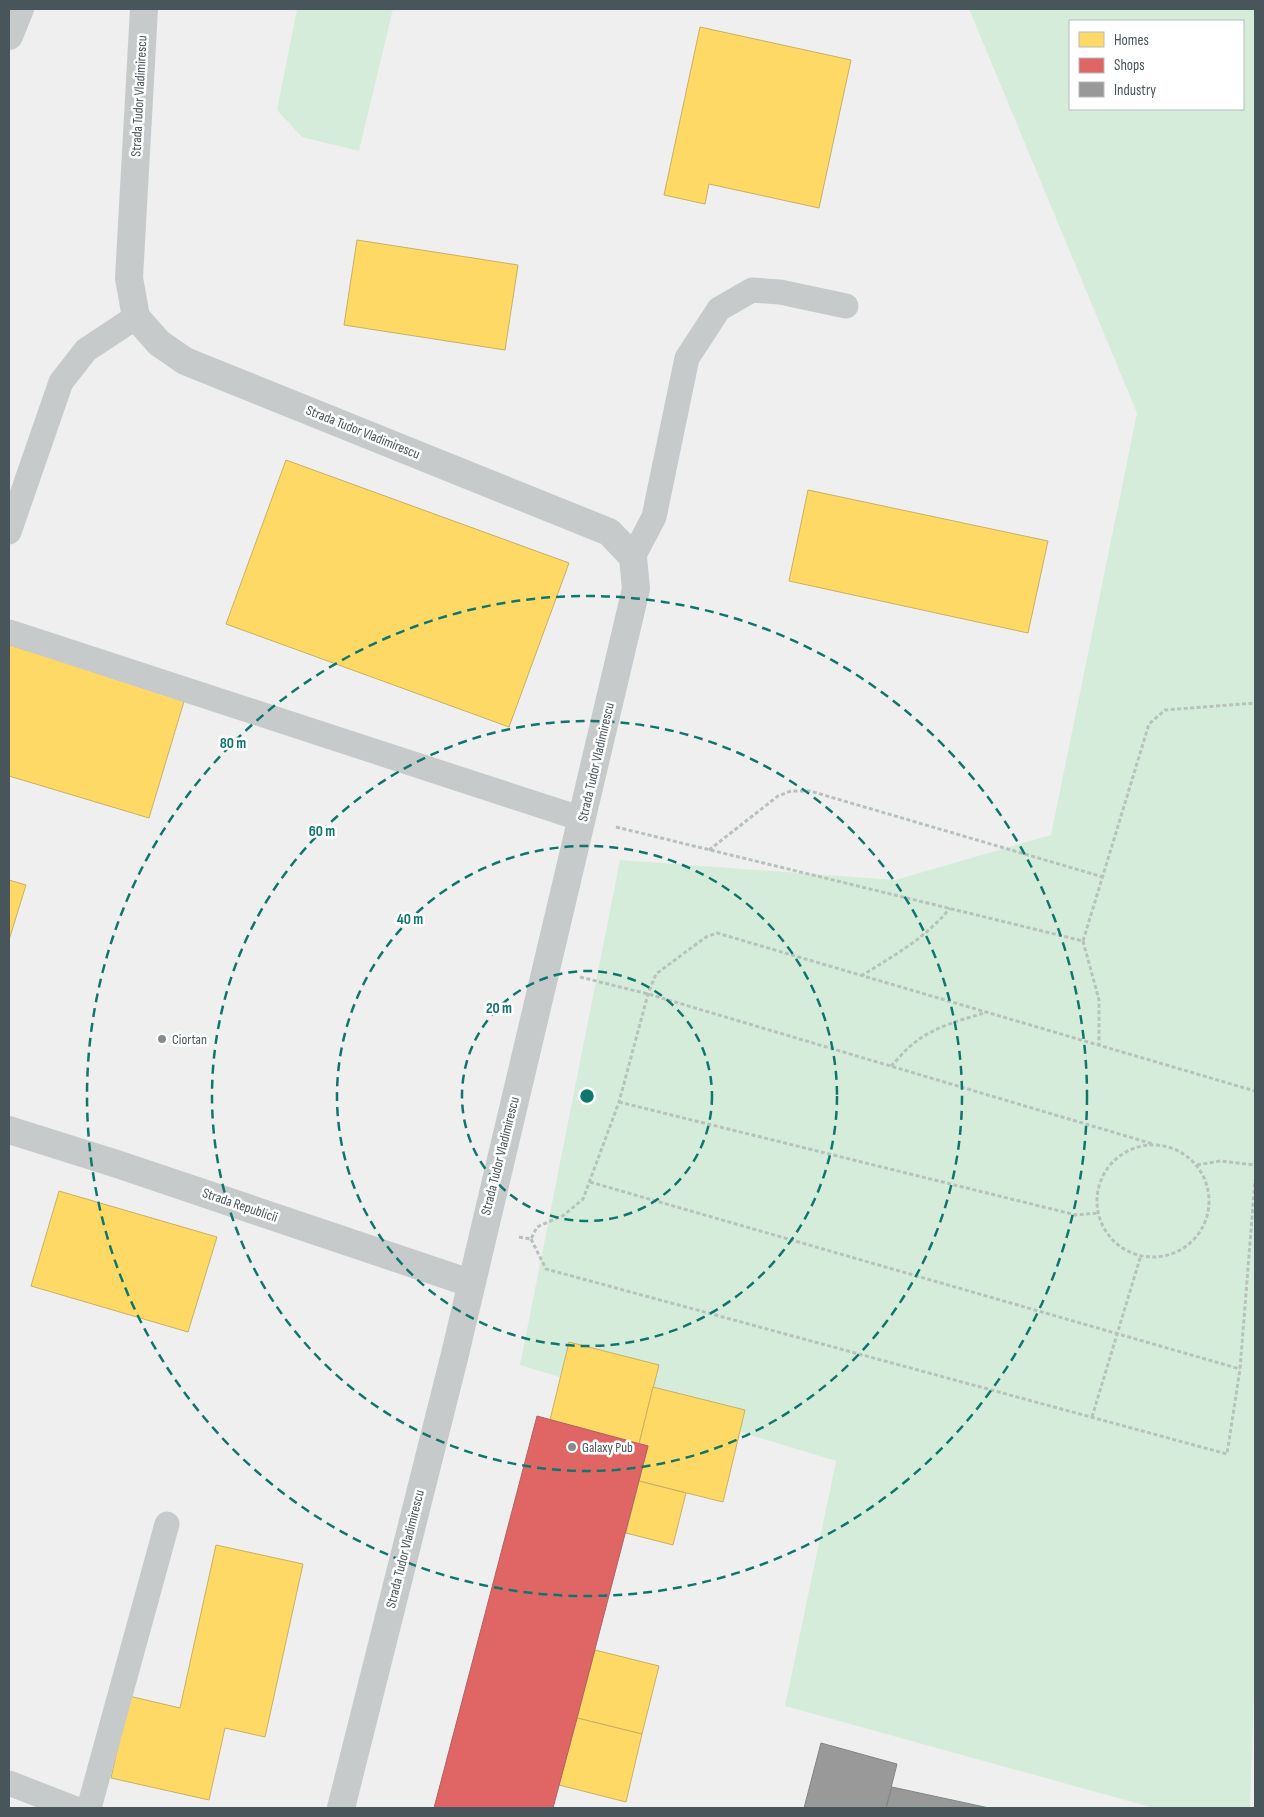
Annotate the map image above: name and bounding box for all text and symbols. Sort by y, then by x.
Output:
legend [1069,20,1244,110]
text: Homes [1114,31,1149,50]
street label: Strada Tudor Vladimirescu [127,35,151,157]
text: Shops [1114,56,1145,75]
text: Industry [1114,81,1156,100]
street label: Strada Tudor Vladimirescu [303,401,423,463]
street label: Strada Tudor Vladimirescu [574,701,618,823]
text: 80 m [220,734,246,753]
text: 60 m [309,822,335,841]
text: 40 m [397,910,423,929]
text: 20 m [486,999,512,1018]
place label: Ciortan [172,1031,207,1048]
marker: Ciortan [156,1033,168,1045]
centre of rings [578,1087,596,1105]
street label: Strada Tudor Vladimirescu [477,1095,523,1217]
street label: Strada Republicii [200,1184,280,1226]
place label: Galaxy Pub [582,1439,633,1456]
marker: Galaxy Pub [566,1441,578,1453]
street label: Strada Tudor Vladimirescu [382,1488,428,1610]

